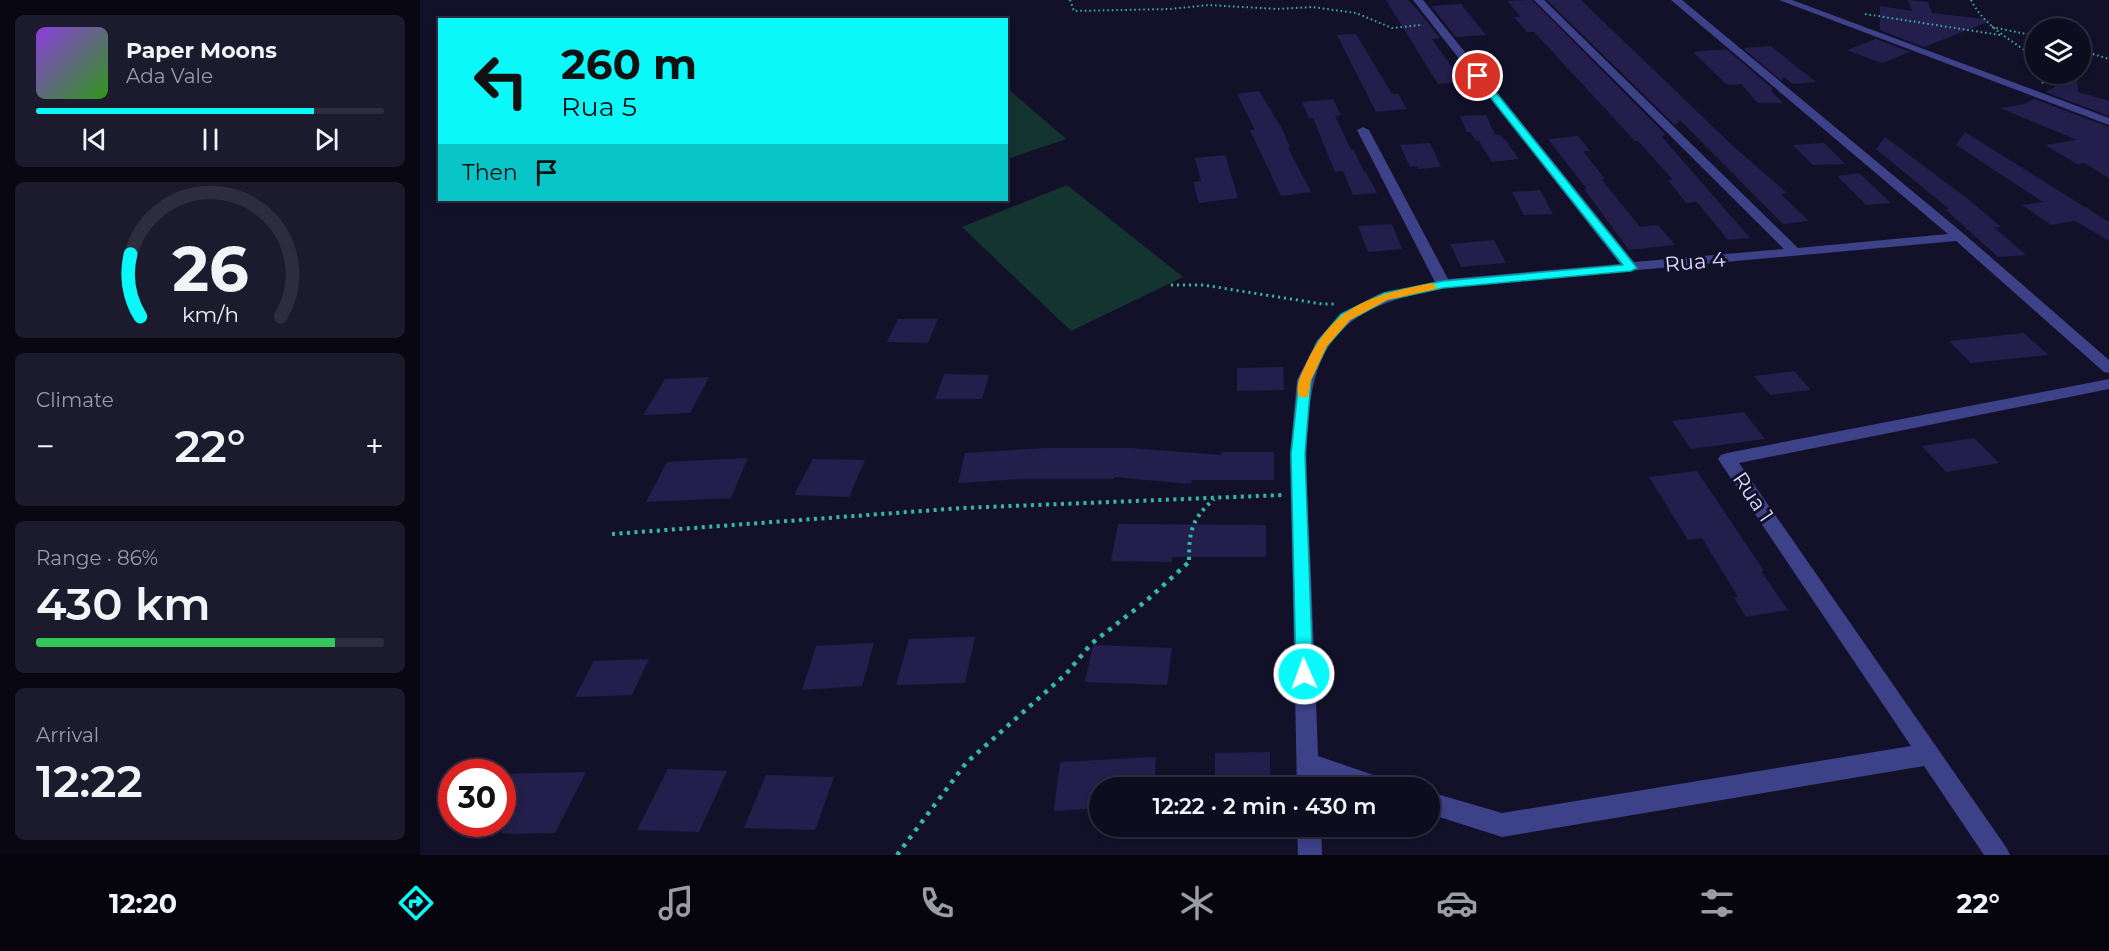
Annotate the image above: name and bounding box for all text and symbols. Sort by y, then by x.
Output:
map controls [2025,18,2091,84]
button: layers [2025,18,2091,84]
text: Paper Moons [126,37,277,64]
text: 260 m [561,38,697,90]
icon: left [462,42,540,120]
pin [1452,50,1503,101]
icon: arrive [1461,59,1494,92]
text: Ada Vale [126,64,213,88]
text: Rua 5 [561,90,637,123]
icon: previous [78,123,111,156]
icon: pause [194,123,227,156]
icon: next [310,123,343,156]
icon: arrive [530,156,563,189]
text: Then [462,159,518,186]
text: 26 [172,231,248,307]
street label: Rua 4 [1663,246,1727,277]
text: km/h [181,302,239,328]
text: Climate [36,388,114,412]
text: 22° [174,418,246,473]
text: − [36,426,55,466]
text: + [365,426,384,466]
street label: Rua 1 [1728,467,1779,526]
text: Range · 86% [36,546,158,570]
text: 430 km [36,576,211,631]
position arrow [1272,642,1336,706]
text: Arrival [36,723,99,747]
text: 12:22 [36,753,143,808]
speed limit sign: 30 [438,759,516,837]
text: 12:22 · 2 min · 430 m [1153,793,1377,820]
icon: directions [395,882,437,924]
icon: music [655,882,697,924]
icon: phone [916,882,958,924]
icon: climate [1176,882,1218,924]
icon: car [1436,882,1478,924]
icon: filters [1696,882,1738,924]
text: 12:20 [109,887,177,920]
text: 22° [1957,887,2000,920]

